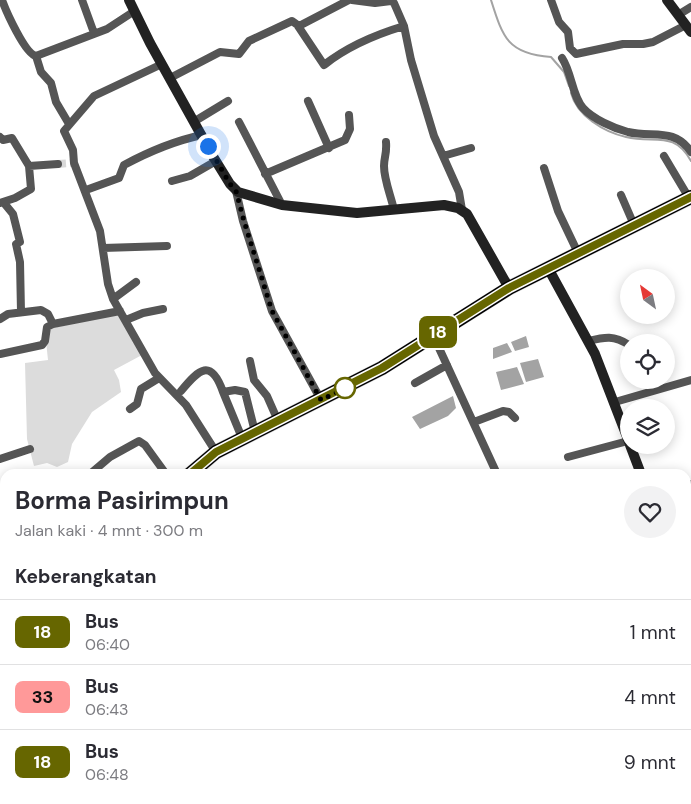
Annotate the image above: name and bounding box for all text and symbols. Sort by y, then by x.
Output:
your location [196,134,221,159]
north arrow [620,269,675,324]
map controls [620,269,675,454]
line badge: 18 [416,316,460,348]
text: 18 [429,320,447,344]
button: locate [620,334,675,389]
unlabelled marker [334,377,356,399]
button: layers [620,399,675,454]
text: Borma Pasirimpun [15,485,229,516]
button: heart [624,486,676,538]
text: Jalan kaki · 4 mnt · 300 m [15,520,203,541]
text: Keberangkatan [15,564,157,589]
text: Bus [85,609,119,634]
text: 18 [34,620,51,644]
text: 1 mnt [630,620,676,645]
text: 06:40 [85,634,130,655]
text: Bus [85,674,119,699]
text: 33 [32,685,53,709]
text: 4 mnt [624,685,676,710]
text: 06:43 [85,699,128,720]
text: Bus [85,739,119,764]
text: 18 [34,750,51,774]
text: 9 mnt [624,750,676,775]
text: 06:48 [85,764,129,785]

